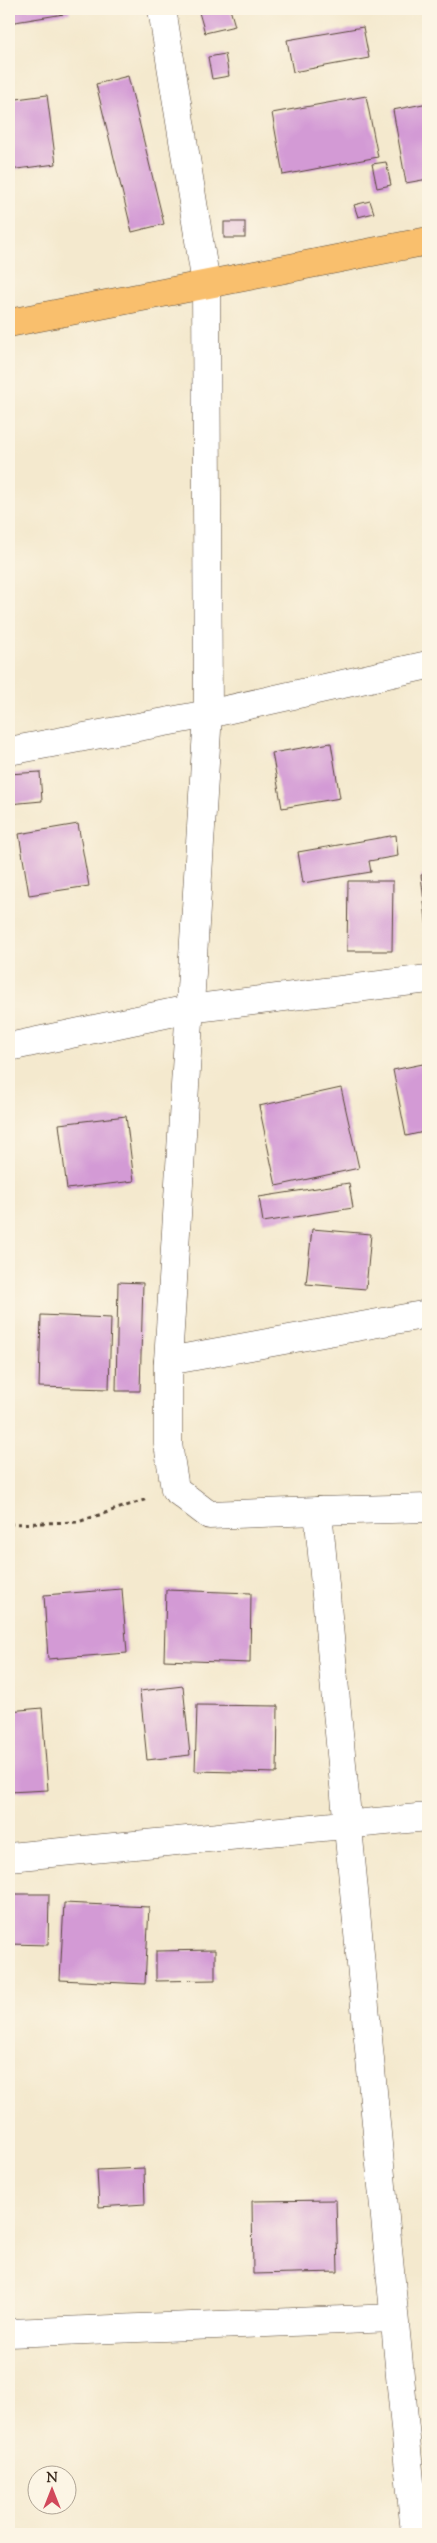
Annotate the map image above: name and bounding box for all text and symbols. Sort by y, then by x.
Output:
north arrow [28,2466,78,2516]
text: N [46,2469,58,2489]

